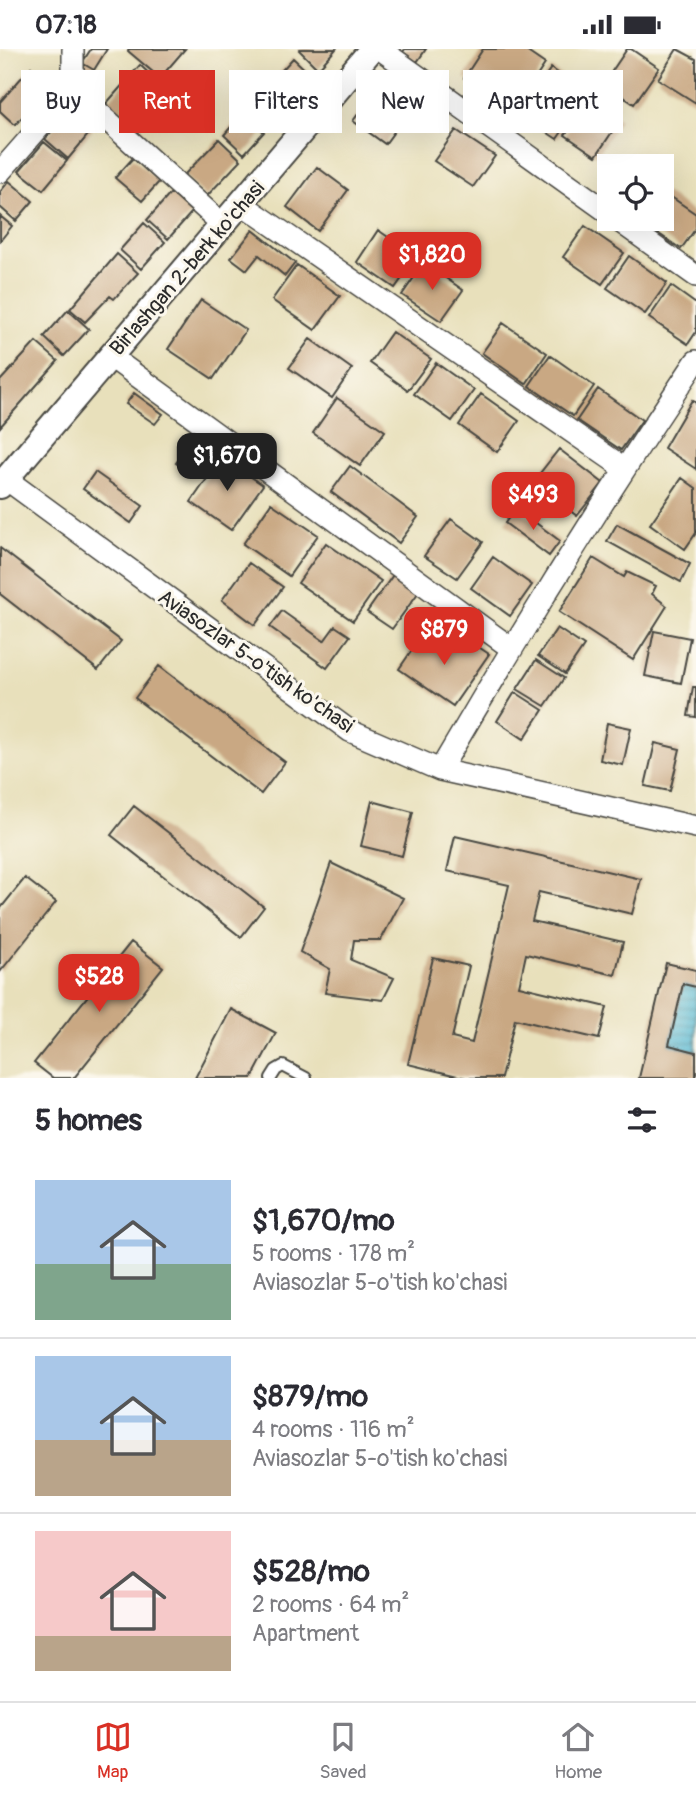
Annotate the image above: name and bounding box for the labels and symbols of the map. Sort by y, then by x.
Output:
street label: Birlashgan 2-berk ko'chasi [104,175,271,361]
pin: $1,820 [375,233,489,292]
pin: $1,670 [170,433,284,493]
pin: $493 [492,473,574,532]
street label: Aviasozlar 5-o'tish ko'chasi [152,583,359,739]
pin: $879 [403,607,485,667]
pin: $528 [58,955,140,1014]

